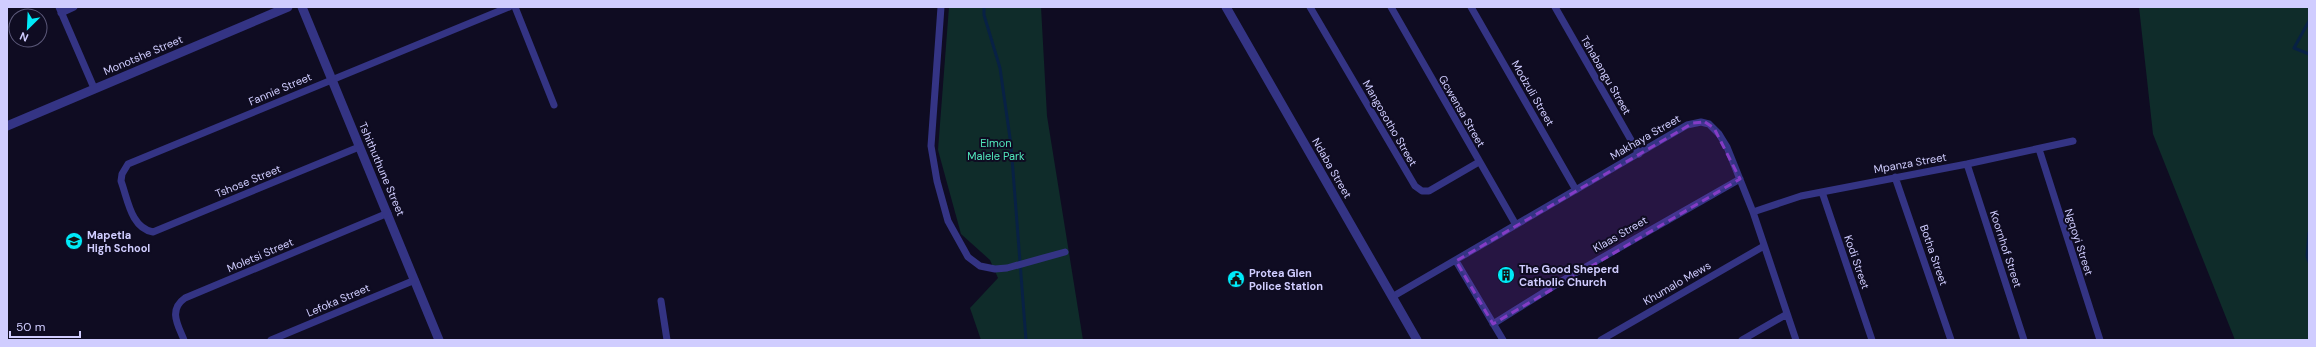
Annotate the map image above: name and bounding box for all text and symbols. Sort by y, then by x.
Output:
north arrow [8,8,48,48]
text: N [17,29,30,45]
street label: Monotshe Street [101,32,185,78]
street label: Tshabangu Street [1578,33,1634,117]
street label: Modzuli Street [1509,58,1557,128]
street label: Fannie Street [246,69,314,109]
street label: Gcwensa Street [1436,72,1488,150]
street label: Mangosotho Street [1360,77,1420,169]
street label: Makhaya Street [1607,111,1683,163]
street label: Tshithuthune Street [356,120,408,218]
street label: Ndaba Street [1309,135,1355,201]
park label: Elmon Malele Park [967,136,1025,163]
street label: Mpanza Street [1873,150,1947,176]
street label: Tshose Street [213,161,283,201]
street label: Ngqoyi Street [2062,207,2096,277]
street label: Koornhof Street [1987,209,2025,289]
street label: Klaas Street [1590,213,1650,255]
street label: Botha Street [1917,223,1951,287]
place label: Mapetla High School [87,228,150,255]
school or university icon: Mapetla High School [64,231,84,251]
street label: Kodi Street [1841,233,1873,291]
street label: Moletsi Street [225,235,295,275]
street label: Khumalo Mews [1641,258,1713,308]
place label: The Good Sheperd Catholic Church [1519,262,1619,289]
building icon: The Good Sheperd Catholic Church [1496,265,1516,285]
place label: Protea Glen Police Station [1249,266,1323,293]
public building icon: Protea Glen Police Station [1226,269,1246,289]
street label: Lefoka Street [304,280,372,320]
scale bar [10,313,80,339]
text: 50 m [16,319,45,335]

